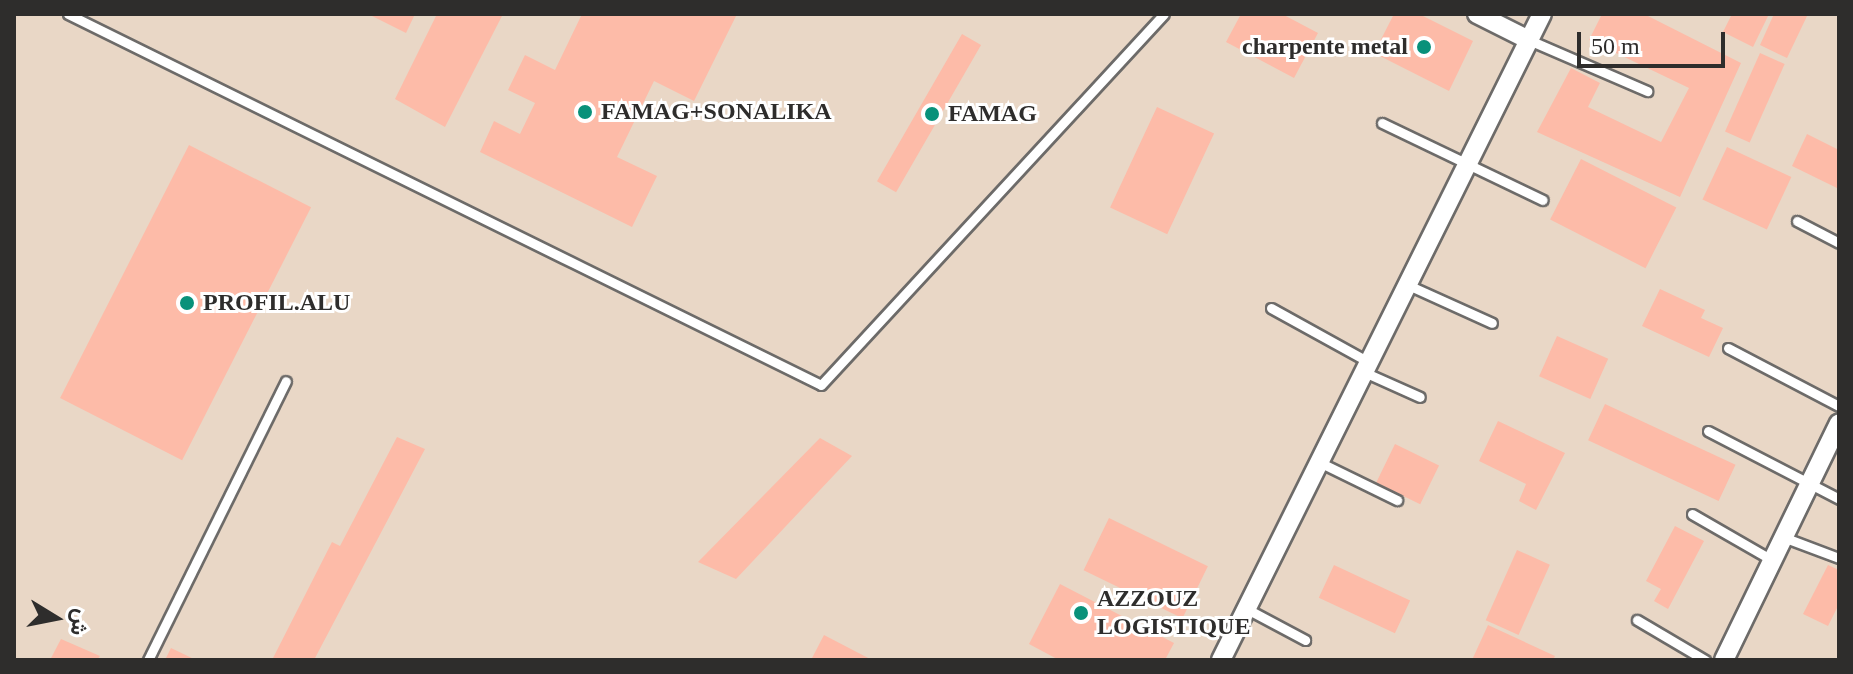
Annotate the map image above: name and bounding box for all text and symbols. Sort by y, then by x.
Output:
scale bar [1581,16,1729,66]
place label: charpente metal [1242,33,1408,61]
text: 50 m [1591,33,1640,59]
marker: charpente metal [1415,38,1433,56]
place label: FAMAG+SONALIKA [601,98,832,126]
place label: FAMAG [948,100,1037,128]
marker: FAMAG+SONALIKA [576,103,594,121]
marker: FAMAG [923,105,941,123]
place label: PROFIL.ALU [203,289,350,317]
marker: PROFIL.ALU [178,294,196,312]
north arrow [16,578,96,658]
place label: AZZOUZ LOGISTIQUE [1097,585,1250,641]
marker: AZZOUZ LOGISTIQUE [1072,604,1090,622]
text: ش [66,607,95,637]

